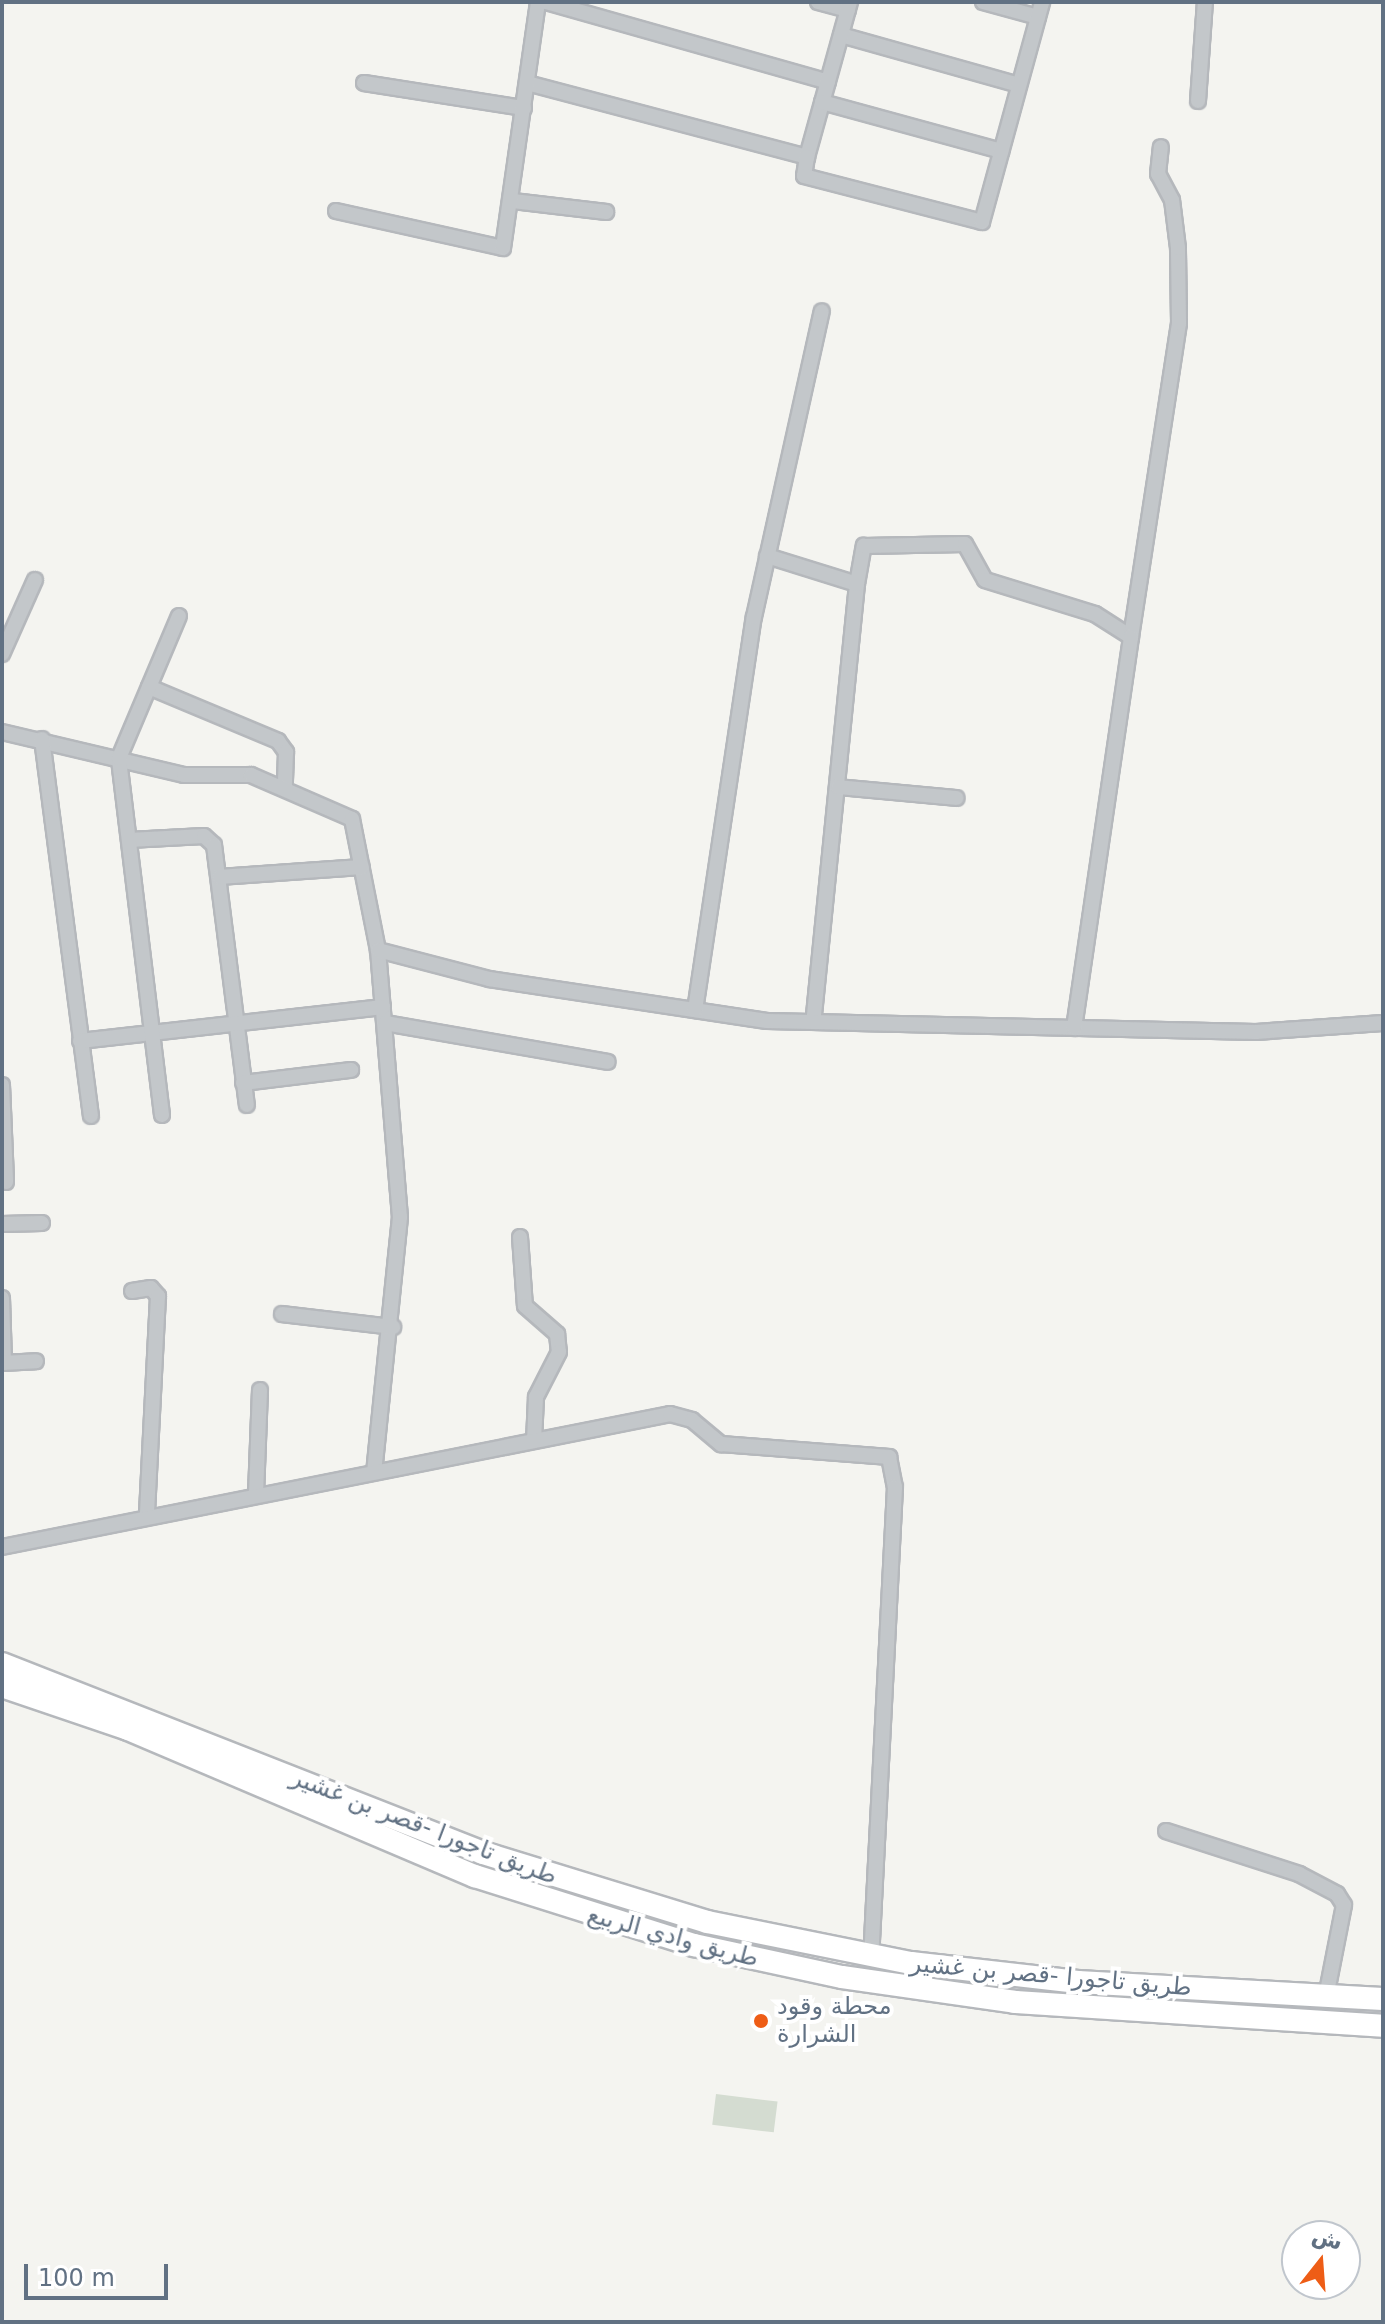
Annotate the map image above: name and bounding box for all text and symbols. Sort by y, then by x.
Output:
street label: طريق تاجورا -قصر بن غشير [287,1763,561,1891]
street label: طريق وادي الربيع [584,1900,762,1974]
street label: طريق تاجورا -قصر بن غشير [909,1949,1193,2003]
place label: محطة وقود الشرارة [777,1993,892,2049]
marker: محطة وقود الشرارة [752,2012,770,2030]
north arrow [1281,2220,1361,2300]
text: ش [1309,2222,1346,2255]
scale bar [28,2248,172,2298]
text: 100 m [38,2264,115,2292]

